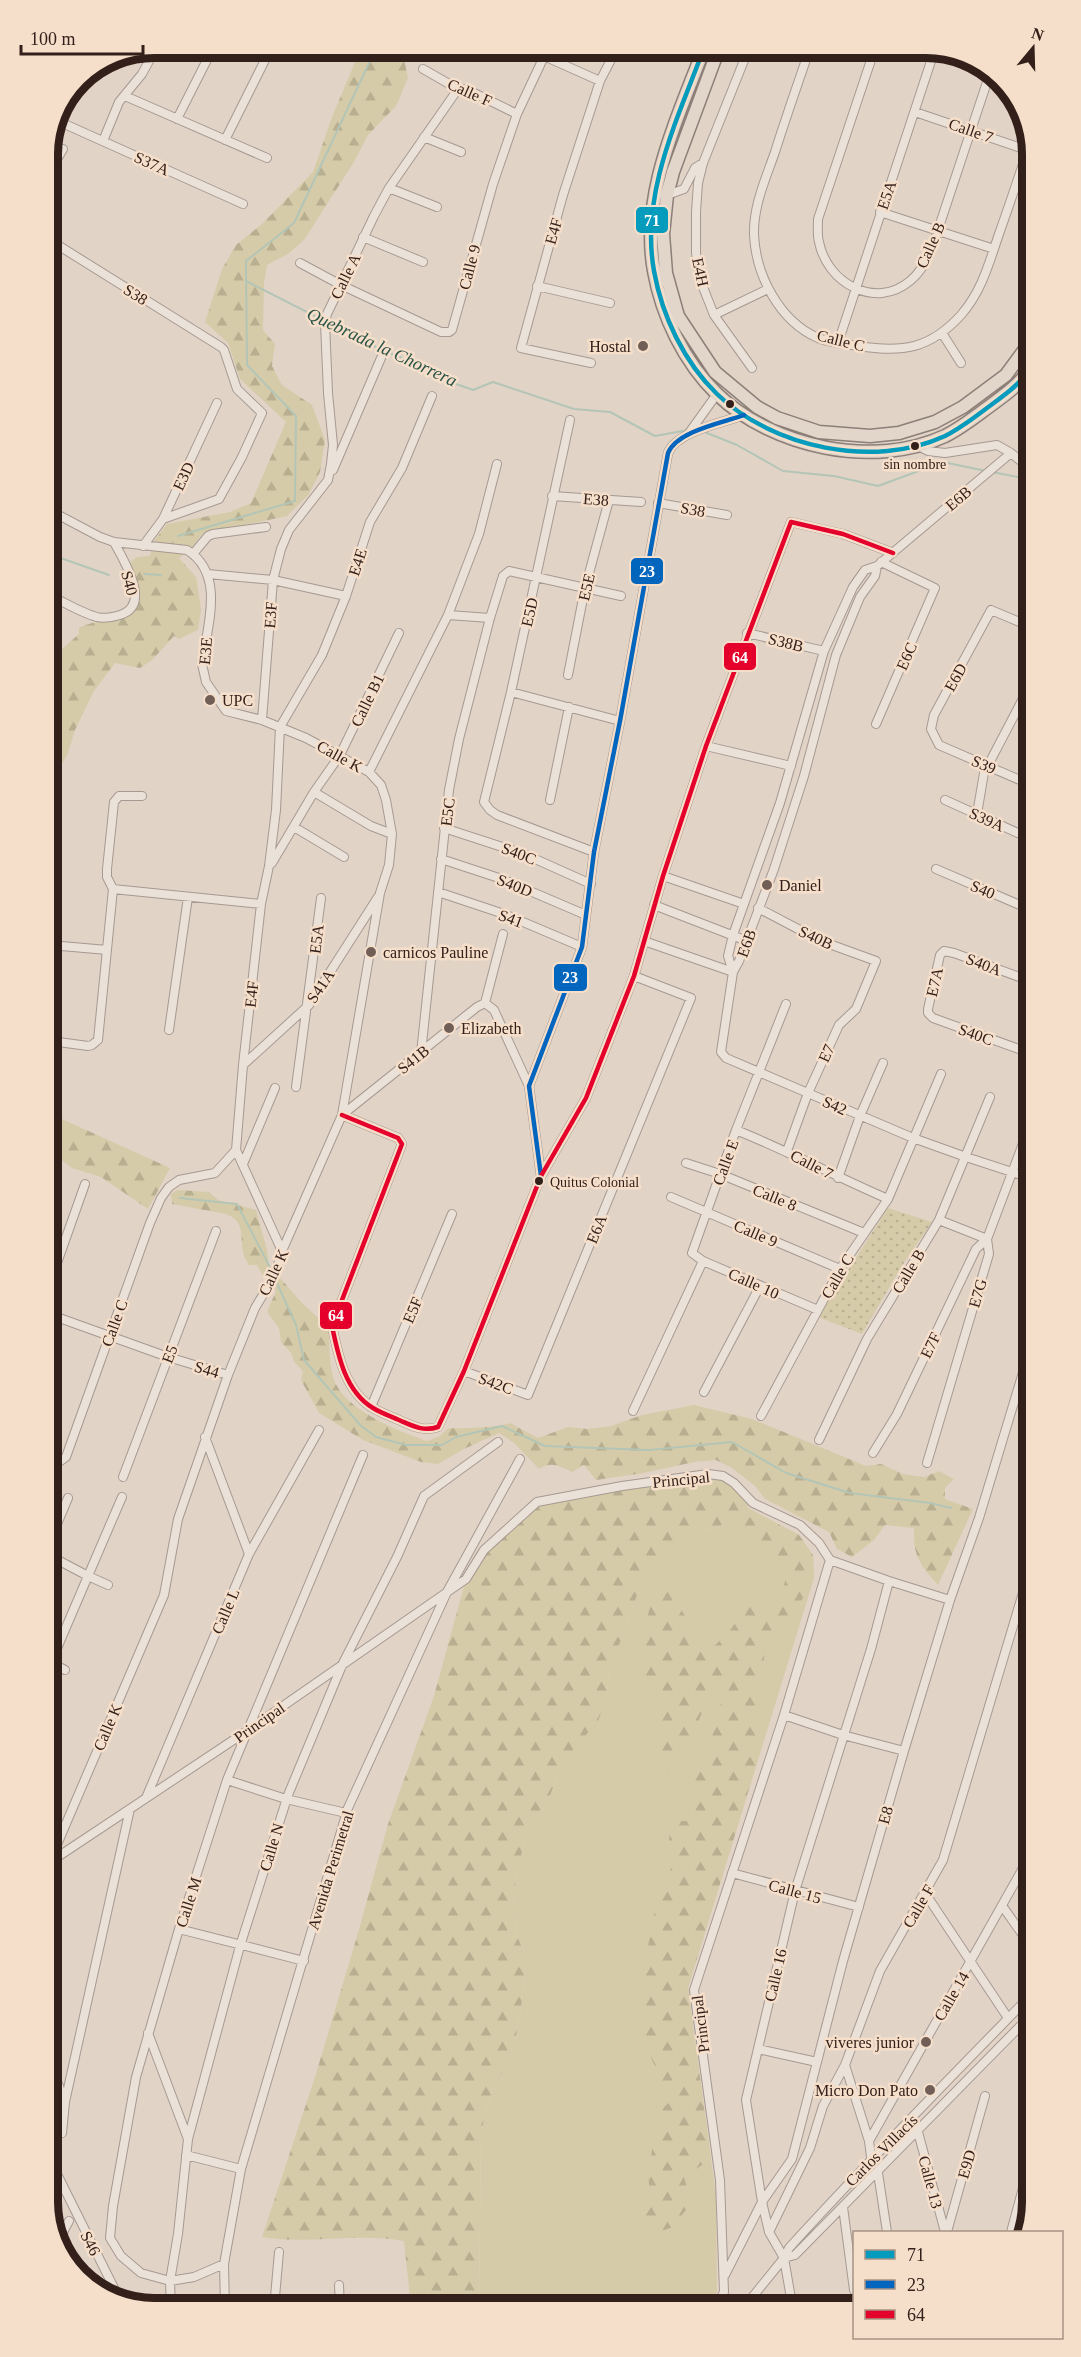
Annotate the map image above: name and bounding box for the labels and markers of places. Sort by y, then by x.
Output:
place label: Hostal [589,338,632,355]
marker: Hostal [636,339,650,353]
unlabelled marker [724,398,736,410]
marker: sin nombre [909,440,921,452]
place label: sin nombre [884,457,946,472]
place label: UPC [222,692,253,709]
marker: UPC [203,693,217,707]
place label: Daniel [779,877,822,894]
marker: Daniel [760,878,774,892]
place label: carnicos Pauline [383,944,488,961]
marker: carnicos Pauline [364,945,378,959]
place label: Elizabeth [461,1020,521,1037]
marker: Elizabeth [442,1021,456,1035]
marker: Quitus Colonial [533,1175,545,1187]
place label: Quitus Colonial [550,1175,639,1190]
place label: viveres junior [826,2034,915,2052]
marker: viveres junior [919,2035,933,2049]
place label: Micro Don Pato [815,2082,918,2099]
marker: Micro Don Pato [923,2083,937,2097]

